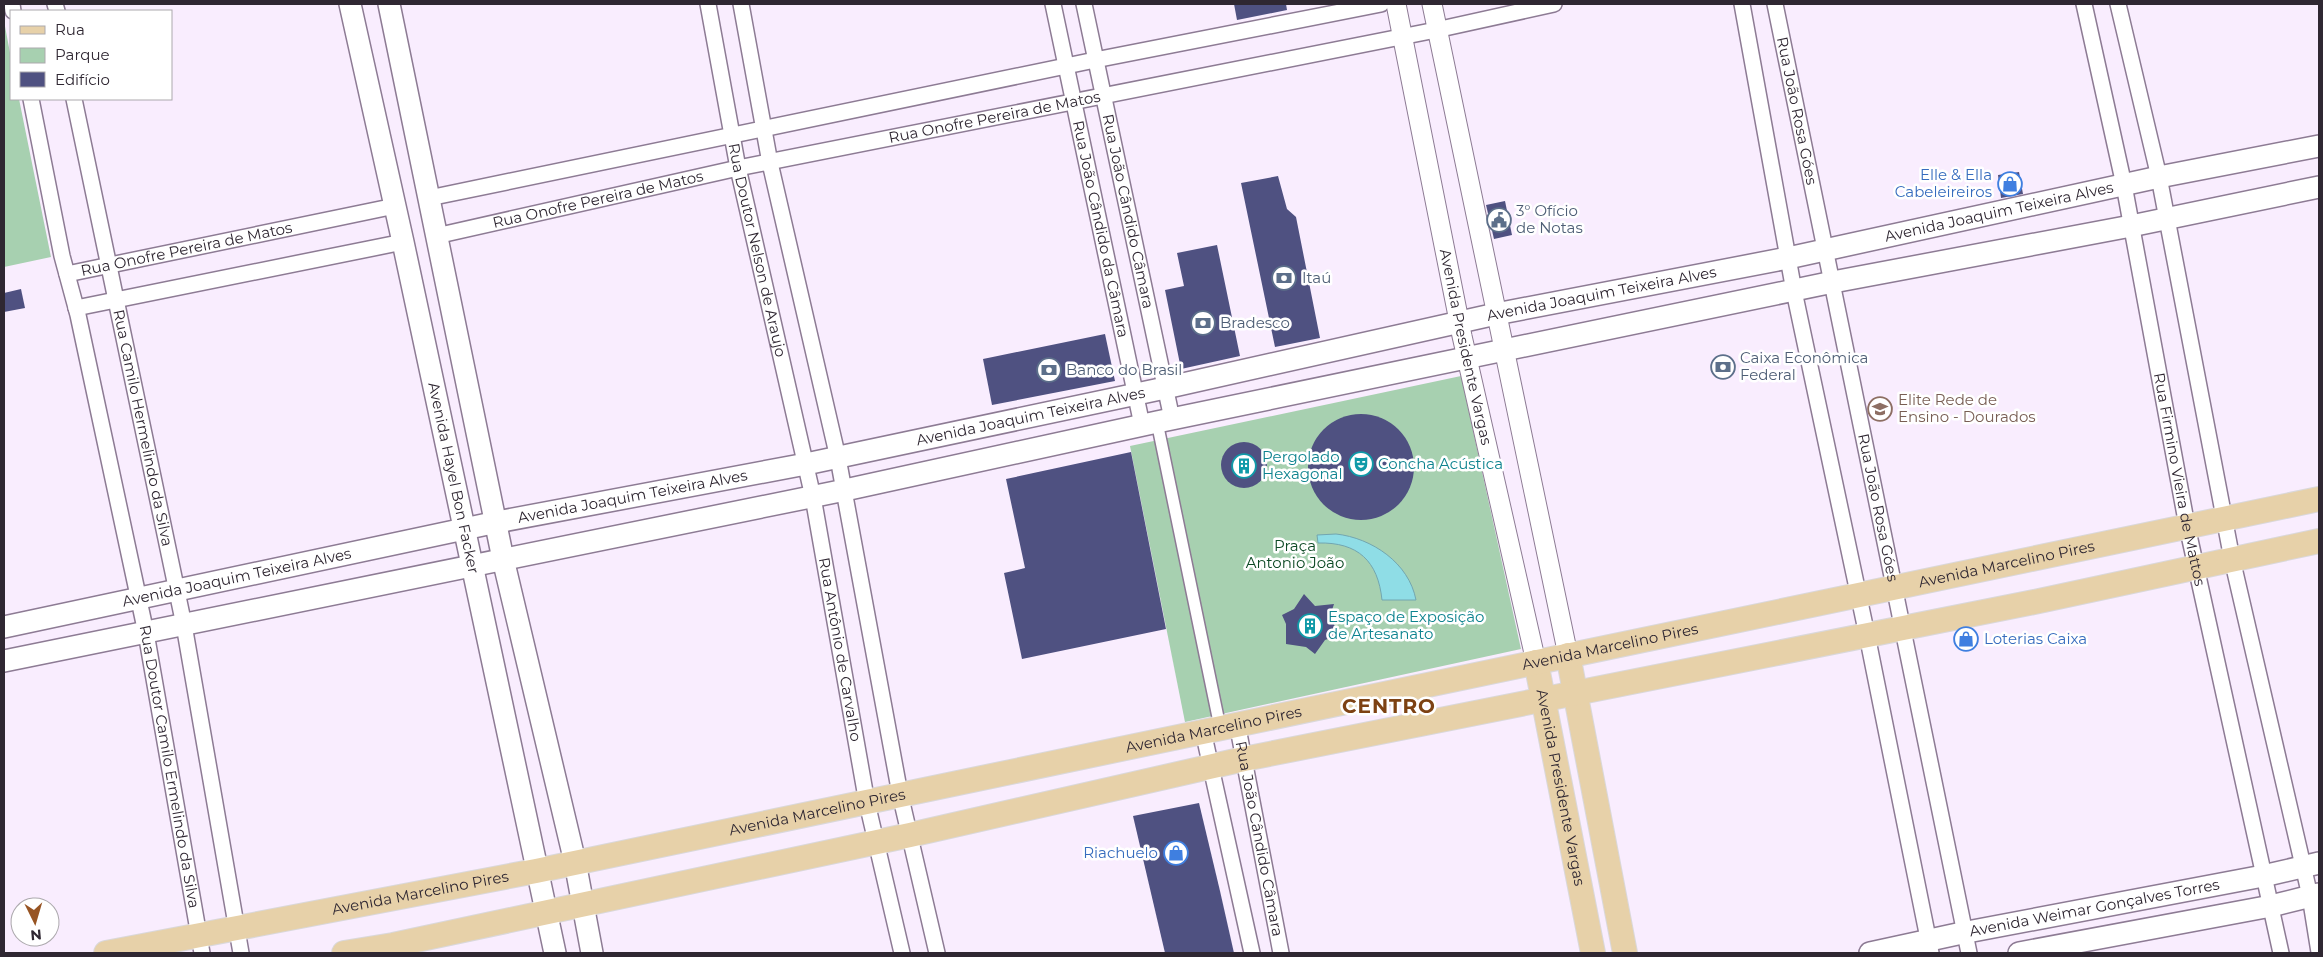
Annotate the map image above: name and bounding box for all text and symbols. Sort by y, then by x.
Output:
legend [10,10,172,100]
text: Rua [55,20,85,39]
street label: Rua João Rosa Góes [1773,35,1822,186]
text: Parque [55,45,110,64]
text: Edifício [55,70,110,89]
street label: Rua Onofre Pereira de Matos [887,87,1102,147]
street label: Rua João Cândido Câmara [1099,112,1158,310]
street label: Rua João Cândido da Câmara [1069,119,1133,339]
street label: Rua Doutor Nelson de Araujo [725,142,791,359]
place label: Elle & Ella Cabeleireiros [1895,165,1992,201]
street label: Rua Onofre Pereira de Matos [491,166,705,232]
shop icon: Elle & Ella Cabeleireiros [1997,171,2023,197]
street label: Avenida Joaquim Teixeira Alves [1883,177,2115,246]
place label: 3° Ofício de Notas [1516,201,1583,237]
public building icon: 3° Ofício de Notas [1486,207,1512,233]
street label: Rua Onofre Pereira de Matos [79,218,294,280]
street label: Avenida Presidente Vargas [1436,247,1496,447]
street label: Avenida Joaquim Teixeira Alves [1485,262,1718,325]
bank icon: Itaú [1271,265,1297,291]
place label: Itaú [1302,268,1331,287]
street label: Rua Camilo Hermelindo da Silva [109,308,177,548]
bank icon: Bradesco [1190,310,1216,336]
place label: Bradesco [1220,313,1290,332]
place label: Caixa Econômica Federal [1740,348,1868,384]
bank icon: Caixa Econômica Federal [1710,354,1736,380]
bank icon: Banco do Brasil [1036,357,1062,383]
place label: Banco do Brasil [1066,360,1182,379]
street label: Rua Firmino Vieira de Mattos [2150,371,2210,588]
street label: Avenida Hayel Bon Facker [424,380,484,575]
street label: Avenida Joaquim Teixeira Alves [914,382,1147,449]
place label: Elite Rede de Ensino - Dourados [1898,390,2036,426]
school or university icon: Elite Rede de Ensino - Dourados [1867,396,1893,422]
street label: Rua João Rosa Góes [1854,432,1903,583]
place label: Pergolado Hexagonal [1262,447,1342,483]
theatre icon: Concha Acústica [1348,451,1374,477]
building icon: Pergolado Hexagonal [1231,453,1257,479]
place label: Concha Acústica [1378,454,1503,473]
street label: Avenida Joaquim Teixeira Alves [516,465,749,527]
park label: Praça Antonio João [1246,536,1344,572]
street label: Avenida Marcelino Pires [1917,536,2096,591]
street label: Avenida Joaquim Teixeira Alves [121,543,353,611]
street label: Rua Antônio de Carvalho [815,556,866,743]
place label: Espaço de Exposição de Artesanato [1328,607,1484,643]
building icon: Espaço de Exposição de Artesanato [1297,613,1323,639]
street label: Avenida Marcelino Pires [1520,619,1700,674]
street label: Rua Doutor Camilo Ermelindo da Silva [136,623,204,910]
shop icon: Loterias Caixa [1953,626,1979,652]
place label: Loterias Caixa [1984,629,2087,648]
street label: Avenida Presidente Vargas [1533,687,1590,888]
district label: CENTRO [1342,694,1436,718]
street label: Avenida Marcelino Pires [1124,701,1303,757]
street label: Rua João Cândido Câmara [1232,740,1288,938]
street label: Avenida Marcelino Pires [727,784,907,839]
shop icon: Riachuelo [1163,840,1189,866]
place label: Riachuelo [1083,843,1158,862]
street label: Avenida Marcelino Pires [330,866,510,919]
street label: Avenida Weimar Gonçalves Torres [1968,874,2221,940]
north arrow [10,897,60,947]
text: N [30,925,43,944]

